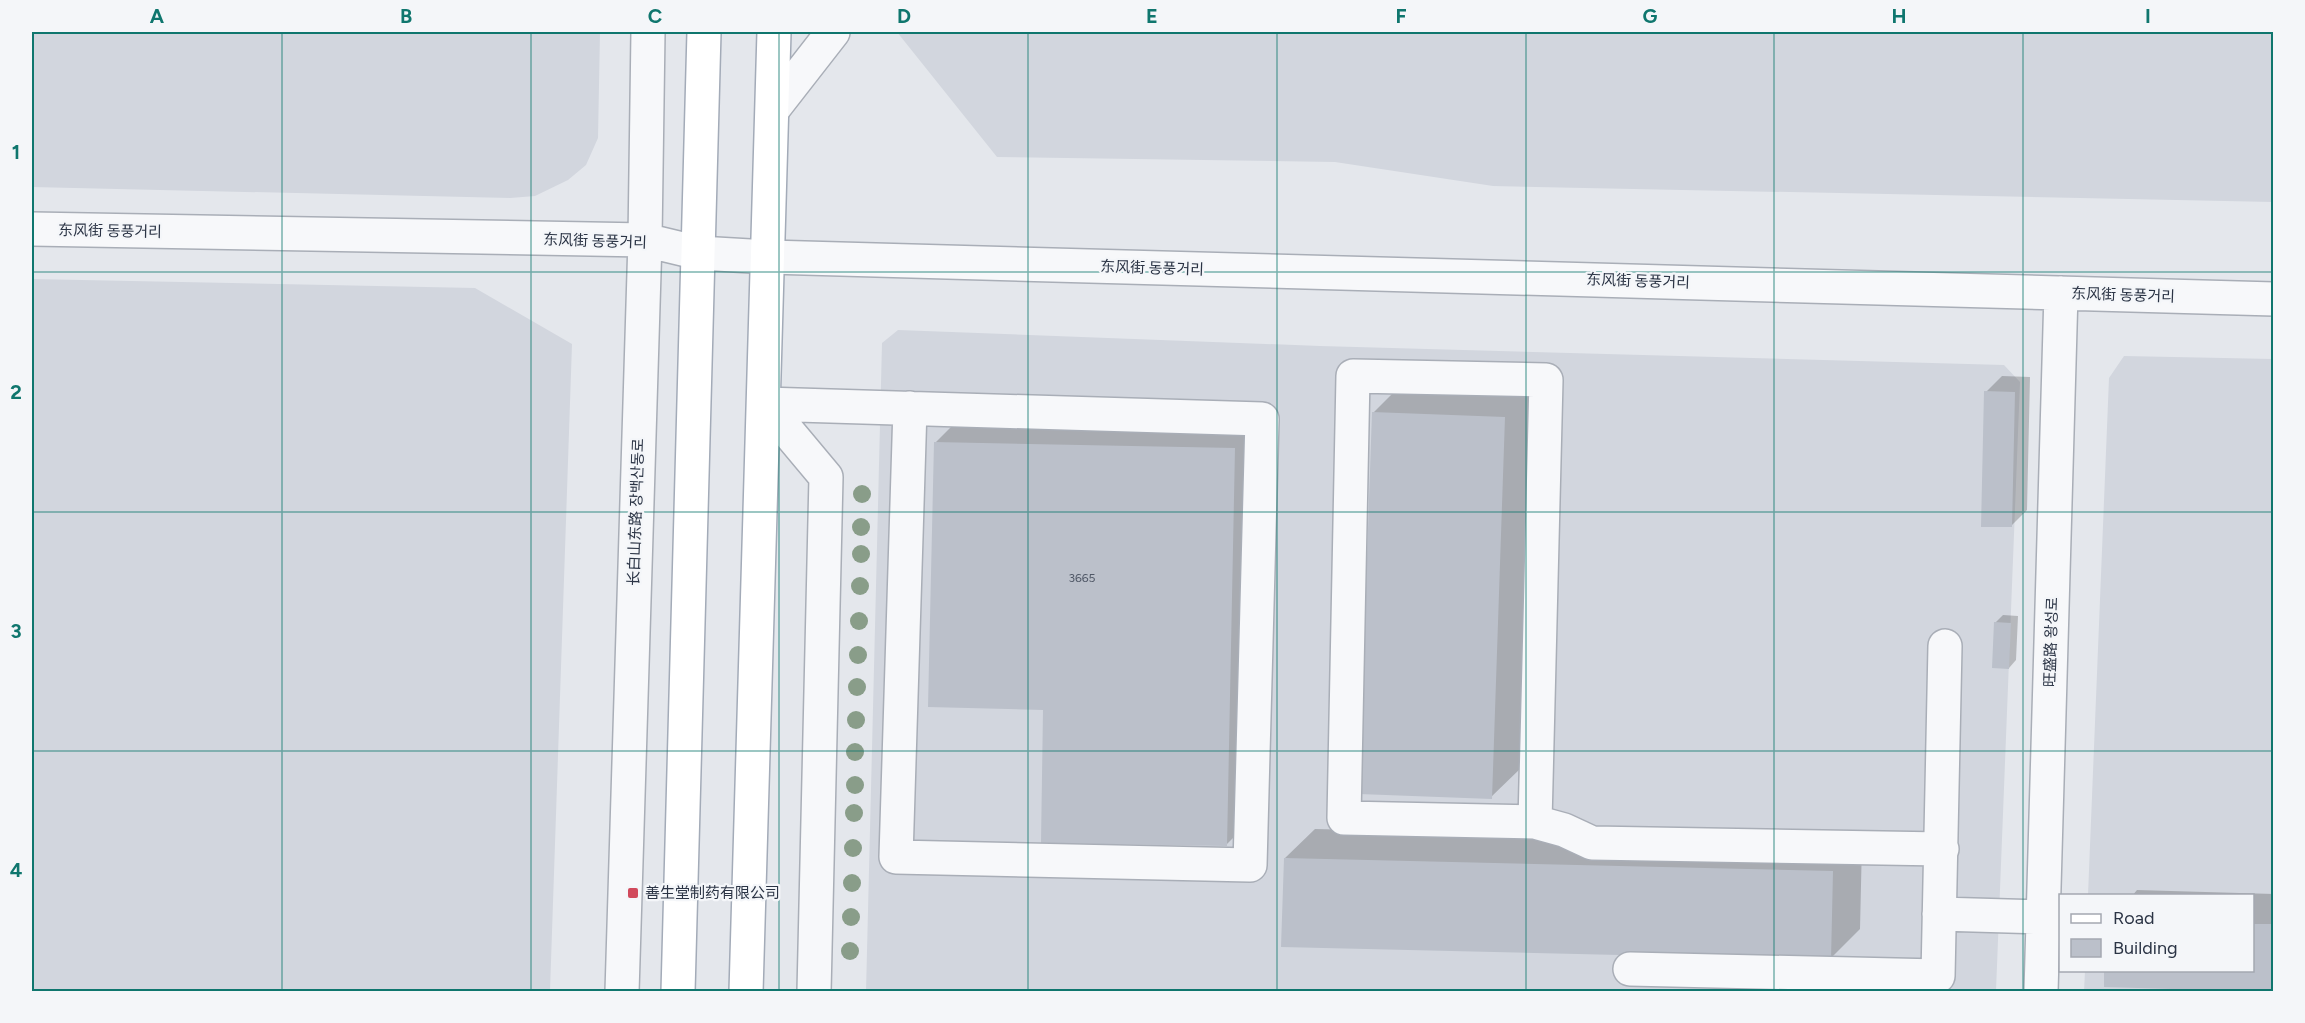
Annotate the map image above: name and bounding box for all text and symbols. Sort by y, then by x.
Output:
text: A [150,4,165,28]
text: B [400,4,412,28]
text: C [648,4,662,28]
text: D [897,4,911,28]
text: E [1146,4,1158,28]
text: F [1395,4,1407,28]
text: G [1643,4,1658,28]
text: H [1892,4,1907,28]
text: I [2145,4,2151,28]
text: 1 [12,140,20,164]
street label: 东风街 동풍거리 [58,221,162,241]
street label: 东风街 동풍거리 [543,230,647,252]
street label: 东风街 동풍거리 [1100,257,1204,279]
street label: 东风街 동풍거리 [1586,270,1690,292]
street label: 东风街 동풍거리 [2071,284,2175,306]
text: 2 [10,380,22,404]
street label: 长白山东路 장백산동로 [624,438,648,586]
house number: 3665 [1068,571,1096,585]
street label: 旺盛路 왕성로 [2040,597,2062,687]
text: 3 [10,619,22,643]
text: 4 [10,858,23,882]
place label: 善生堂制药有限公司 [645,884,780,902]
marker: 善生堂制药有限公司 [626,886,640,900]
legend [2059,894,2254,972]
text: Road [2113,907,2154,929]
text: Building [2113,937,2178,959]

